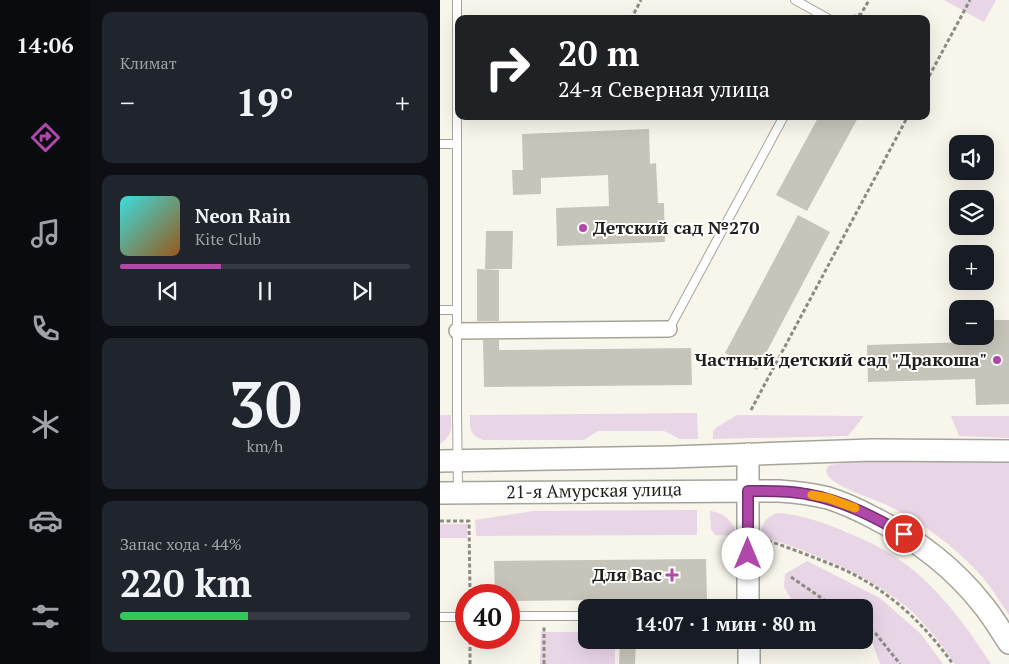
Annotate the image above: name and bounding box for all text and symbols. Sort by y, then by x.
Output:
text: 14:06 [16,30,74,59]
text: 20 m [558,30,639,76]
icon: right [475,35,540,100]
text: Климат [120,52,177,74]
text: 24-я Северная улица [558,74,770,103]
text: 19° [236,77,294,127]
text: − [120,84,135,121]
text: + [395,84,410,121]
icon: directions [28,120,63,155]
map controls [949,135,994,345]
button: sound [949,135,994,180]
button: layers [949,190,994,235]
text: Neon Rain [195,203,291,228]
place label: Детский сад №270 [593,215,759,239]
icon: music [28,216,63,251]
marker: Детский сад №270 [577,222,589,234]
text: Kite Club [195,228,261,250]
button: + [949,245,994,290]
icon: previous [154,277,182,305]
icon: pause [251,277,279,305]
icon: next [348,277,376,305]
button: − [949,300,994,345]
icon: phone [28,311,63,346]
place label: Частный детский сад "Дракоша" [695,347,987,371]
marker: Частный детский сад "Дракоша" [991,354,1003,366]
text: 30 [228,359,302,446]
icon: climate [28,407,63,442]
text: km/h [247,435,283,457]
street label: 21-я Амурская улица [506,476,682,504]
icon: car [28,503,63,538]
pin [883,513,925,555]
icon: arrive [890,520,918,548]
position arrow [721,527,773,579]
text: Запас хода · 44% [120,533,242,555]
text: 220 km [120,558,252,608]
place label: Для Вас [592,562,662,586]
marker: Для Вас [666,569,678,581]
speed limit sign: 40 [455,584,520,649]
icon: filters [28,599,63,634]
text: 14:07 · 1 мин · 80 m [635,611,816,636]

